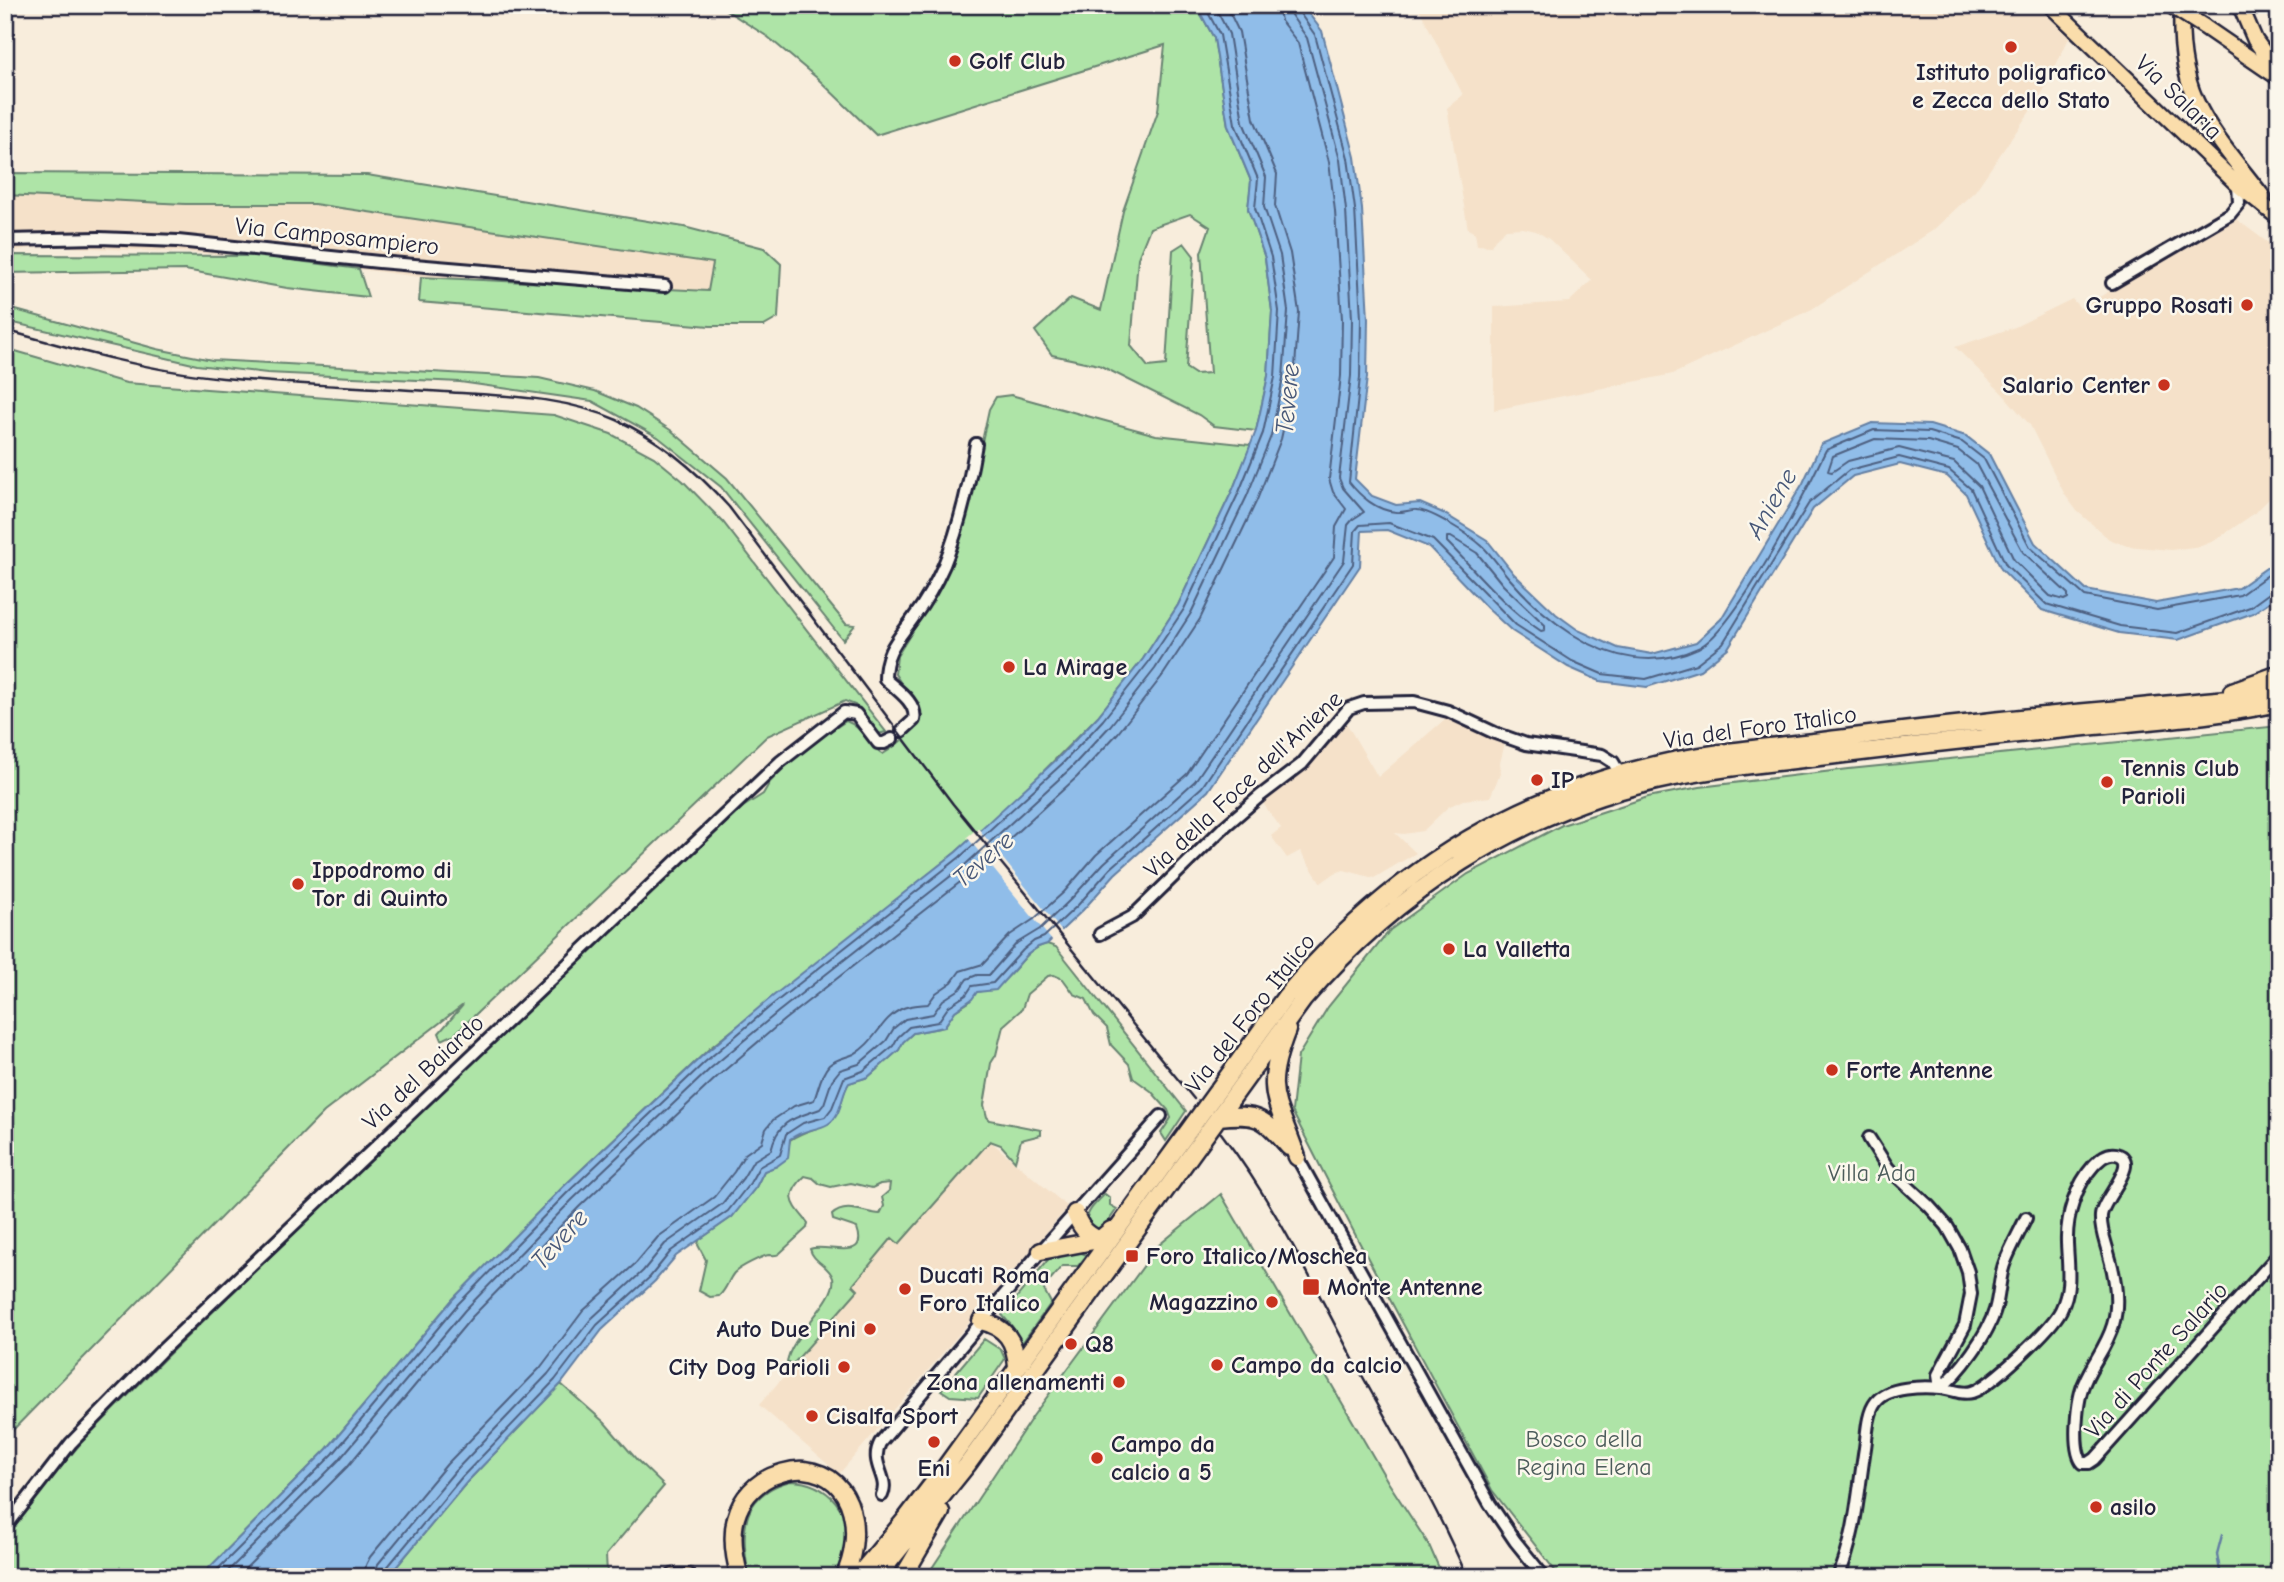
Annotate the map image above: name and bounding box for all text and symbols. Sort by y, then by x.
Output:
marker: Istituto poligrafico e Zecca dello Stato [2003,39,2019,55]
place label: Golf Club [969,47,1065,75]
street label: Via Salaria [2130,49,2228,145]
marker: Golf Club [947,53,963,69]
place label: Istituto poligrafico e Zecca dello Stato [1912,58,2110,114]
street label: Via Camposampiero [234,211,440,261]
place label: Gruppo Rosati [2085,291,2233,319]
marker: Gruppo Rosati [2239,297,2255,313]
water label: Tevere [1270,362,1306,436]
place label: Salario Center [2002,371,2150,399]
marker: Salario Center [2156,377,2172,393]
water label: Aniene [1739,463,1804,545]
place label: La Mirage [1023,653,1128,681]
marker: La Mirage [1001,659,1017,675]
street label: Via della Foce dell'Aniene [1138,685,1348,883]
street label: Via del Foro Italico [1662,700,1858,754]
place label: Tennis Club Parioli [2121,754,2239,810]
place label: IP [1551,766,1575,794]
marker: IP [1529,772,1545,788]
marker: Tennis Club Parioli [2099,774,2115,790]
water label: Tevere [947,825,1020,894]
place label: Ippodromo di Tor di Quinto [312,856,452,912]
marker: Ippodromo di Tor di Quinto [290,876,306,892]
street label: Via del Foro Italico [1179,928,1321,1098]
place label: La Valletta [1463,935,1571,963]
marker: La Valletta [1441,941,1457,957]
street label: Via del Baiardo [356,1009,490,1135]
place label: Forte Antenne [1846,1056,1993,1084]
marker: Forte Antenne [1824,1062,1840,1078]
park label: Villa Ada [1828,1159,1916,1187]
water label: Tevere [525,1203,595,1276]
place label: Foro Italico/Moschea [1146,1242,1367,1270]
marker: Foro Italico/Moschea [1124,1248,1140,1264]
place label: Ducati Roma Foro Italico [919,1261,1050,1317]
place label: Monte Antenne [1327,1273,1483,1301]
street label: Via di Ponte Salario [2079,1276,2233,1444]
marker: Monte Antenne [1301,1277,1321,1297]
marker: Ducati Roma Foro Italico [897,1281,913,1297]
place label: Magazzino [1149,1288,1258,1316]
marker: Magazzino [1264,1294,1280,1310]
place label: Auto Due Pini [716,1315,856,1343]
marker: Auto Due Pini [862,1321,878,1337]
place label: Q8 [1085,1330,1114,1358]
marker: Q8 [1063,1336,1079,1352]
place label: Campo da calcio [1231,1351,1402,1379]
place label: City Dog Parioli [668,1353,830,1381]
marker: Campo da calcio [1209,1357,1225,1373]
marker: City Dog Parioli [836,1359,852,1375]
place label: Zona allenamenti [927,1368,1105,1396]
marker: Zona allenamenti [1111,1374,1127,1390]
place label: Cisalfa Sport [826,1402,959,1430]
marker: Cisalfa Sport [804,1408,820,1424]
park label: Bosco della Regina Elena [1516,1425,1652,1481]
place label: Campo da calcio a 5 [1111,1430,1215,1486]
marker: Eni [926,1434,942,1450]
marker: Campo da calcio a 5 [1089,1450,1105,1466]
place label: Eni [917,1454,951,1482]
place label: asilo [2110,1493,2156,1521]
marker: asilo [2088,1499,2104,1515]

